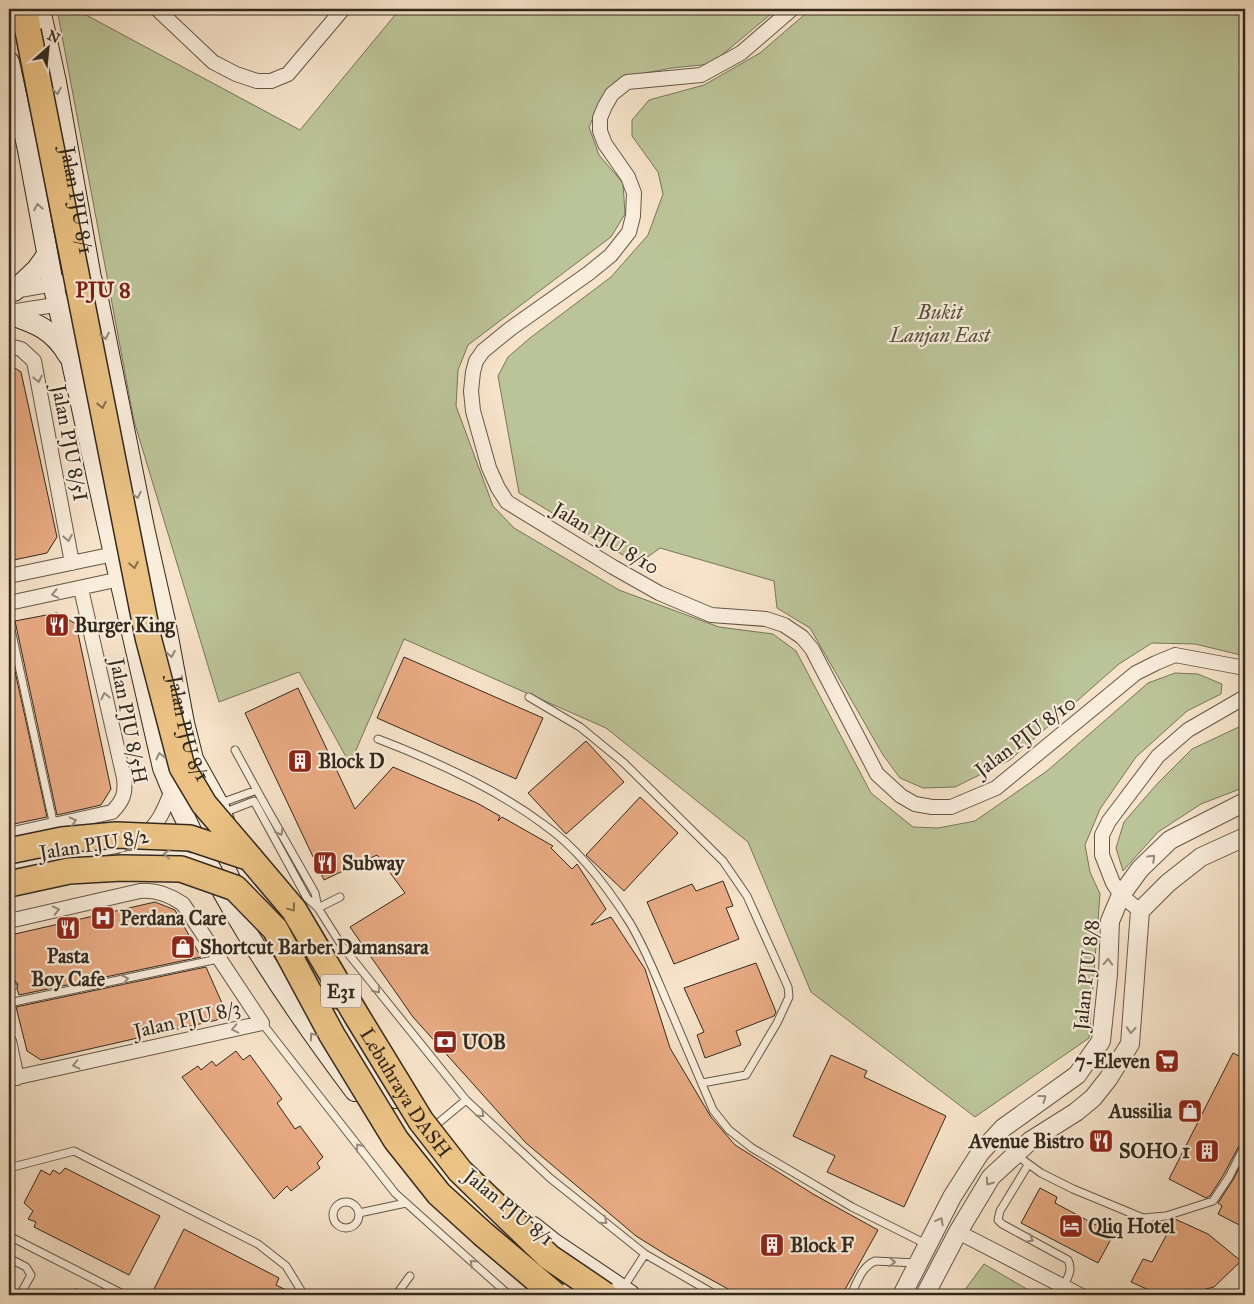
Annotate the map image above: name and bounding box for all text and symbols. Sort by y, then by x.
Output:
north arrow [22,22,72,72]
text: N [45,27,63,47]
one-way arrow [52,86,62,95]
street label: Jalan PJU 8/1 [54,143,99,256]
one-way arrow [33,203,44,212]
district label: PJU 8 [75,276,131,304]
park label: Bukit Lanjan East [889,300,992,347]
one-way arrow [99,331,110,340]
one-way arrow [32,374,42,383]
street label: Jalan PJU 8/5I [46,381,93,504]
one-way arrow [97,401,107,410]
one-way arrow [131,491,142,500]
street label: Jalan PJU 8/10 [546,496,664,580]
one-way arrow [62,534,72,543]
one-way arrow [128,560,139,569]
one-way arrow [51,588,60,599]
restaurant icon: Burger King [44,612,70,638]
place label: Burger King [74,613,175,638]
one-way arrow [166,650,176,658]
street label: Jalan PJU 8/5H [104,654,153,786]
street label: Jalan PJU 8/1 [162,672,215,786]
street label: Jalan PJU 8/10 [968,690,1081,784]
one-way arrow [100,691,111,700]
building icon: Block D [287,748,313,774]
place label: Block D [318,749,385,773]
one-way arrow [155,751,166,760]
one-way arrow [69,817,77,827]
street label: Jalan PJU 8/2 [36,823,151,866]
one-way arrow [274,827,284,836]
one-way arrow [162,849,170,860]
restaurant icon: Subway [312,850,338,876]
place label: Subway [342,851,406,876]
one-way arrow [1146,855,1155,864]
one-way arrow [286,902,295,912]
one-way arrow [52,905,61,916]
hospital icon: Perdana Care [90,905,116,931]
place label: Perdana Care [120,906,227,930]
restaurant icon: Pasta Boy Cafe [55,915,81,941]
street label: Jalan PJU 8/8 [1068,918,1105,1034]
shop icon: Shortcut Barber Damansara [170,934,196,960]
place label: Shortcut Barber Damansara [200,935,429,959]
place label: Pasta Boy Cafe [31,944,106,992]
one-way arrow [1103,957,1114,965]
one-way arrow [121,974,129,984]
road number: E31 [321,974,361,1008]
one-way arrow [371,984,379,993]
street label: Jalan PJU 8/3 [129,995,243,1044]
one-way arrow [230,1023,239,1034]
street label: Lebuhraya DASH [355,1023,457,1162]
one-way arrow [1126,1026,1137,1034]
bank icon: UOB [432,1029,458,1055]
place label: UOB [462,1030,506,1054]
one-way arrow [310,1032,319,1042]
supermarket icon: 7-Eleven [1154,1048,1180,1074]
place label: 7-Eleven [1075,1049,1150,1073]
one-way arrow [72,1059,81,1069]
one-way arrow [1037,1096,1046,1104]
shop icon: Aussilia [1177,1098,1203,1124]
place label: Aussilia [1107,1099,1173,1123]
one-way arrow [476,1109,485,1118]
restaurant icon: Avenue Bistro [1088,1128,1114,1154]
place label: Avenue Bistro [967,1129,1084,1153]
building icon: SOHO 1 [1194,1138,1220,1164]
place label: SOHO 1 [1119,1139,1190,1163]
one-way arrow [357,1144,365,1153]
street label: Jalan PJU 8/1 [457,1162,559,1251]
one-way arrow [986,1176,995,1186]
hotel icon: Qliq Hotel [1058,1213,1084,1239]
place label: Qliq Hotel [1088,1214,1176,1239]
one-way arrow [598,1216,607,1224]
one-way arrow [934,1217,944,1226]
building icon: Block F [759,1232,785,1258]
place label: Block F [790,1233,855,1257]
one-way arrow [1025,1233,1034,1243]
one-way arrow [889,1257,897,1267]
one-way arrow [469,1260,478,1269]

